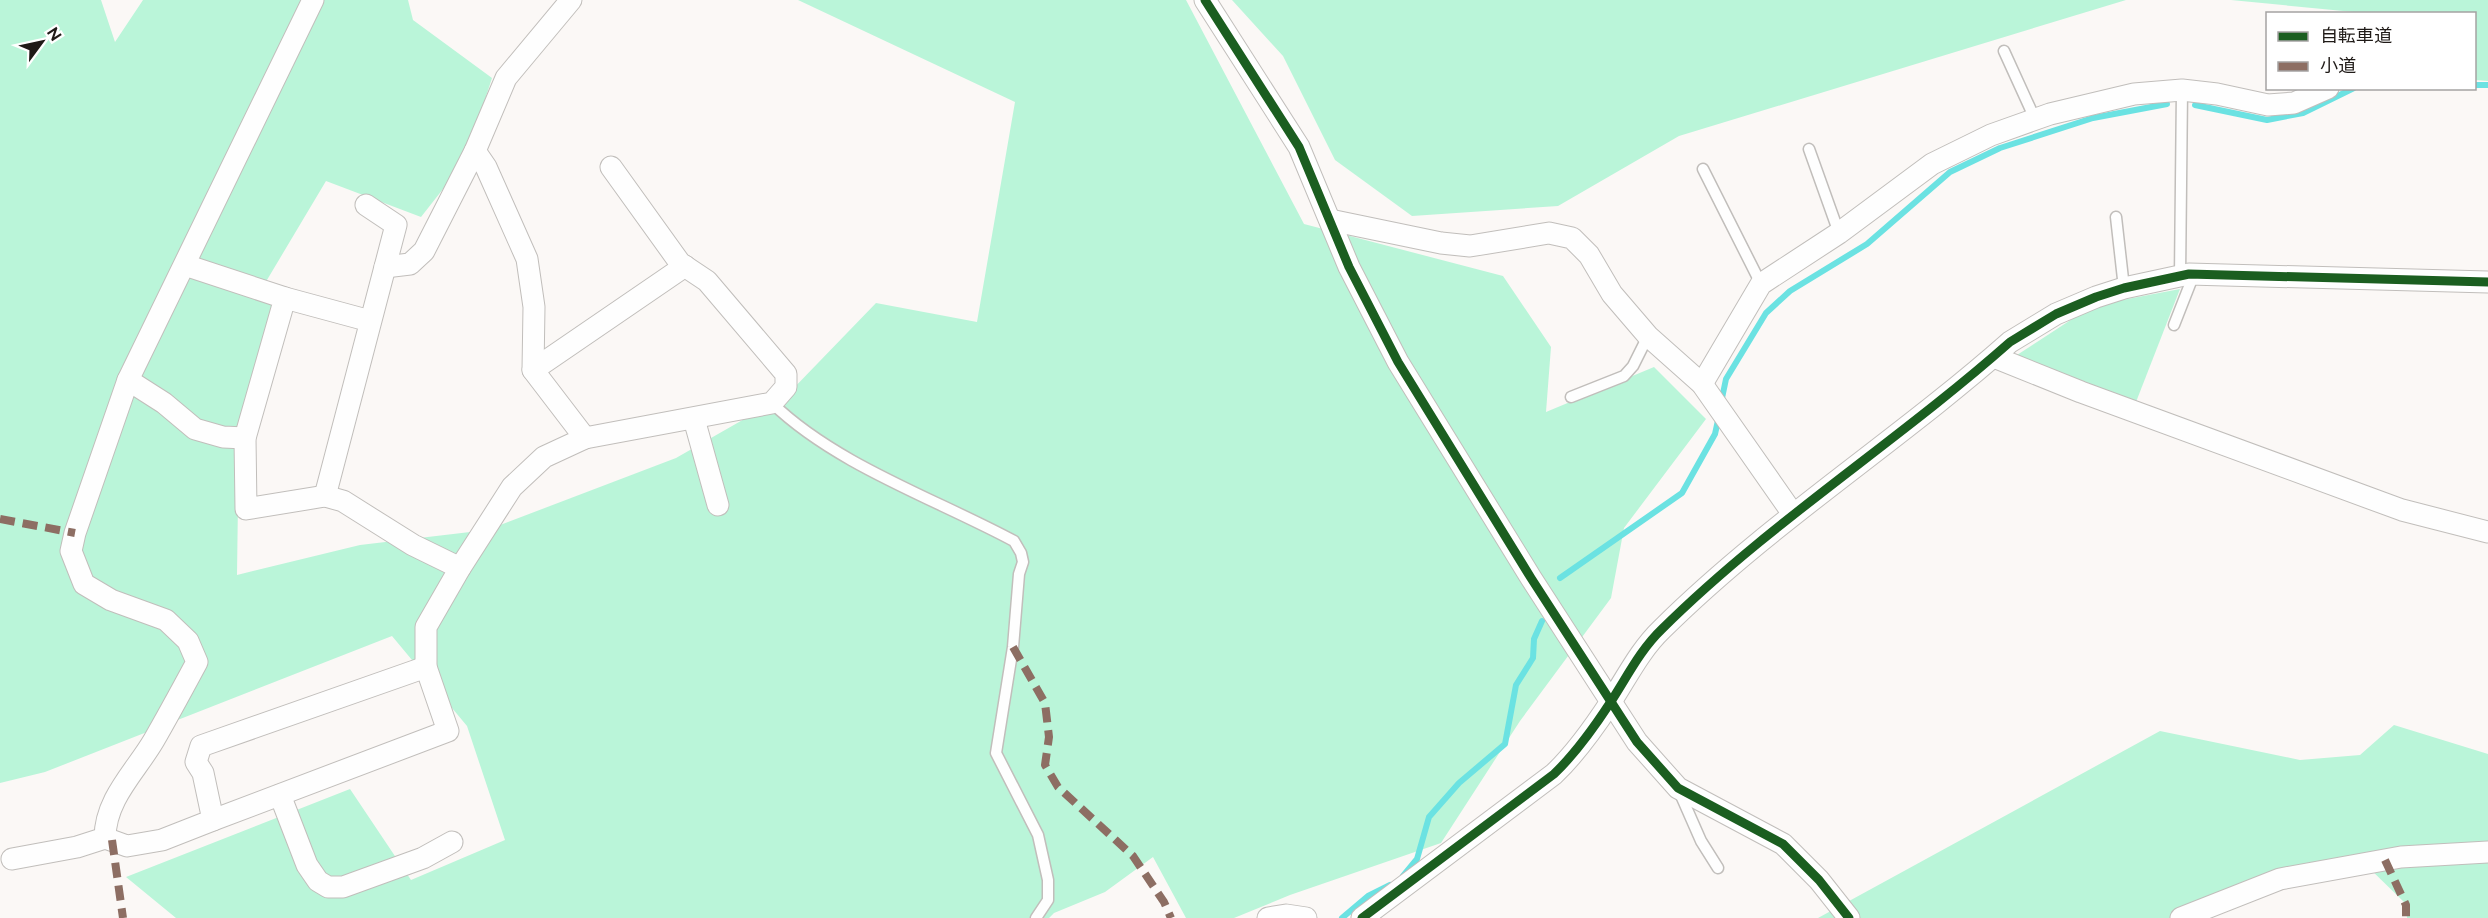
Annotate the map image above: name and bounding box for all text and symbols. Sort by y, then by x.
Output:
north arrow [12,12,72,72]
legend [2266,12,2476,90]
text: N [43,24,65,44]
text: 自転車道 [2320,25,2392,46]
text: 小道 [2320,55,2356,76]

